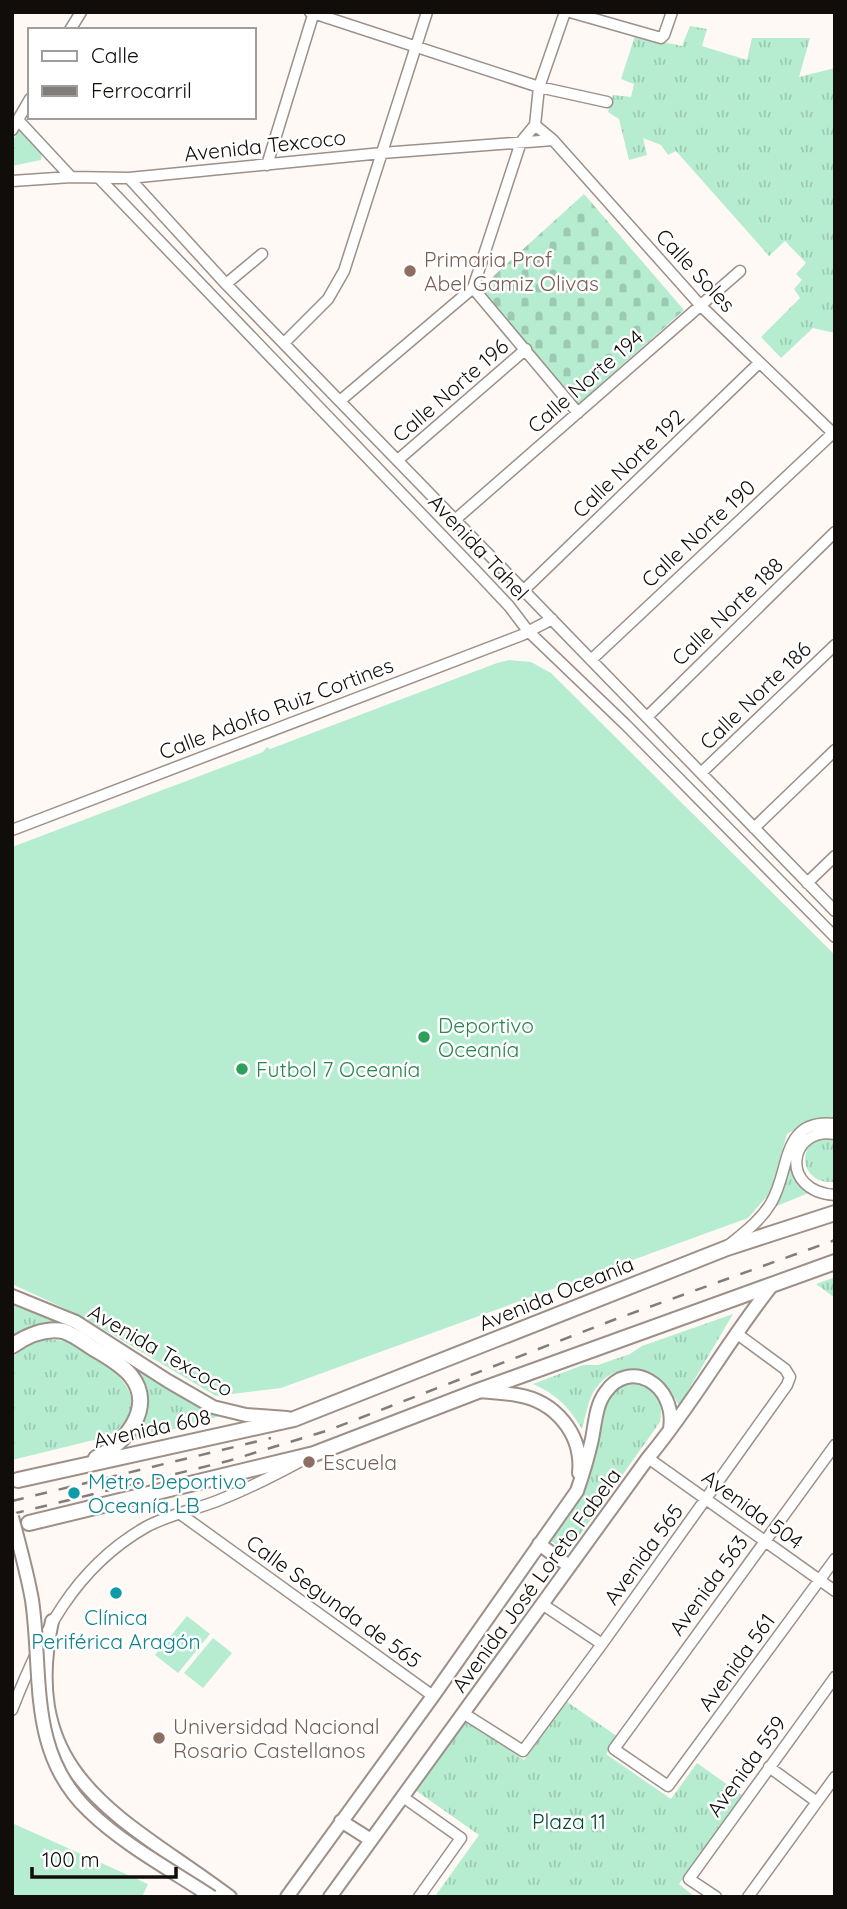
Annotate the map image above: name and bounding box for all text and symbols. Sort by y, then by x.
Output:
legend [28,28,256,119]
text: Calle [91,42,139,68]
text: Ferrocarril [91,77,192,103]
street label: Avenida Texcoco [183,124,347,166]
street label: Calle Soles [651,223,741,317]
place label: Primaria Prof Abel Gamiz Olivas [424,246,599,296]
marker: Primaria Prof Abel Gamiz Olivas [402,263,418,279]
street label: Calle Norte 194 [522,324,648,438]
street label: Calle Norte 196 [387,333,513,447]
street label: Calle Norte 192 [567,403,689,523]
street label: Calle Norte 190 [636,474,760,592]
street label: Avenida Tahel [423,489,535,605]
street label: Calle Norte 188 [666,551,788,671]
street label: Calle Norte 186 [694,635,816,755]
street label: Calle Adolfo Ruiz Cortines [155,651,397,765]
place label: Deportivo Oceanía [438,1012,534,1062]
marker: Deportivo Oceanía [416,1029,432,1045]
place label: Futbol 7 Oceanía [256,1056,420,1082]
marker: Futbol 7 Oceanía [234,1061,250,1077]
street label: Avenida Oceanía [475,1250,637,1336]
street label: Avenida Texcoco [84,1298,238,1402]
street label: Avenida 608 [91,1403,213,1453]
place label: Escuela [323,1449,397,1475]
marker: Escuela [301,1454,317,1470]
street label: Avenida José Loreto Fabela [446,1463,626,1697]
street label: Avenida 504 [697,1464,809,1554]
place label: Metro Deportivo Oceanía LB [88,1468,246,1518]
marker: Metro Deportivo Oceanía LB [66,1485,82,1501]
street label: Avenida 565 [598,1499,688,1609]
street label: Calle Segunda de 565 [242,1529,426,1673]
street label: Avenida 563 [663,1530,753,1640]
marker: Clínica Periférica Aragón [108,1585,124,1601]
place label: Clínica Periférica Aragón [31,1604,201,1654]
street label: Avenida 561 [692,1608,780,1716]
street label: Avenida 559 [701,1711,791,1821]
place label: Universidad Nacional Rosario Castellanos [173,1713,380,1763]
marker: Universidad Nacional Rosario Castellanos [151,1730,167,1746]
park label: Plaza 11 [532,1808,606,1834]
scale bar [32,1836,175,1880]
text: 100 m [42,1846,100,1872]

